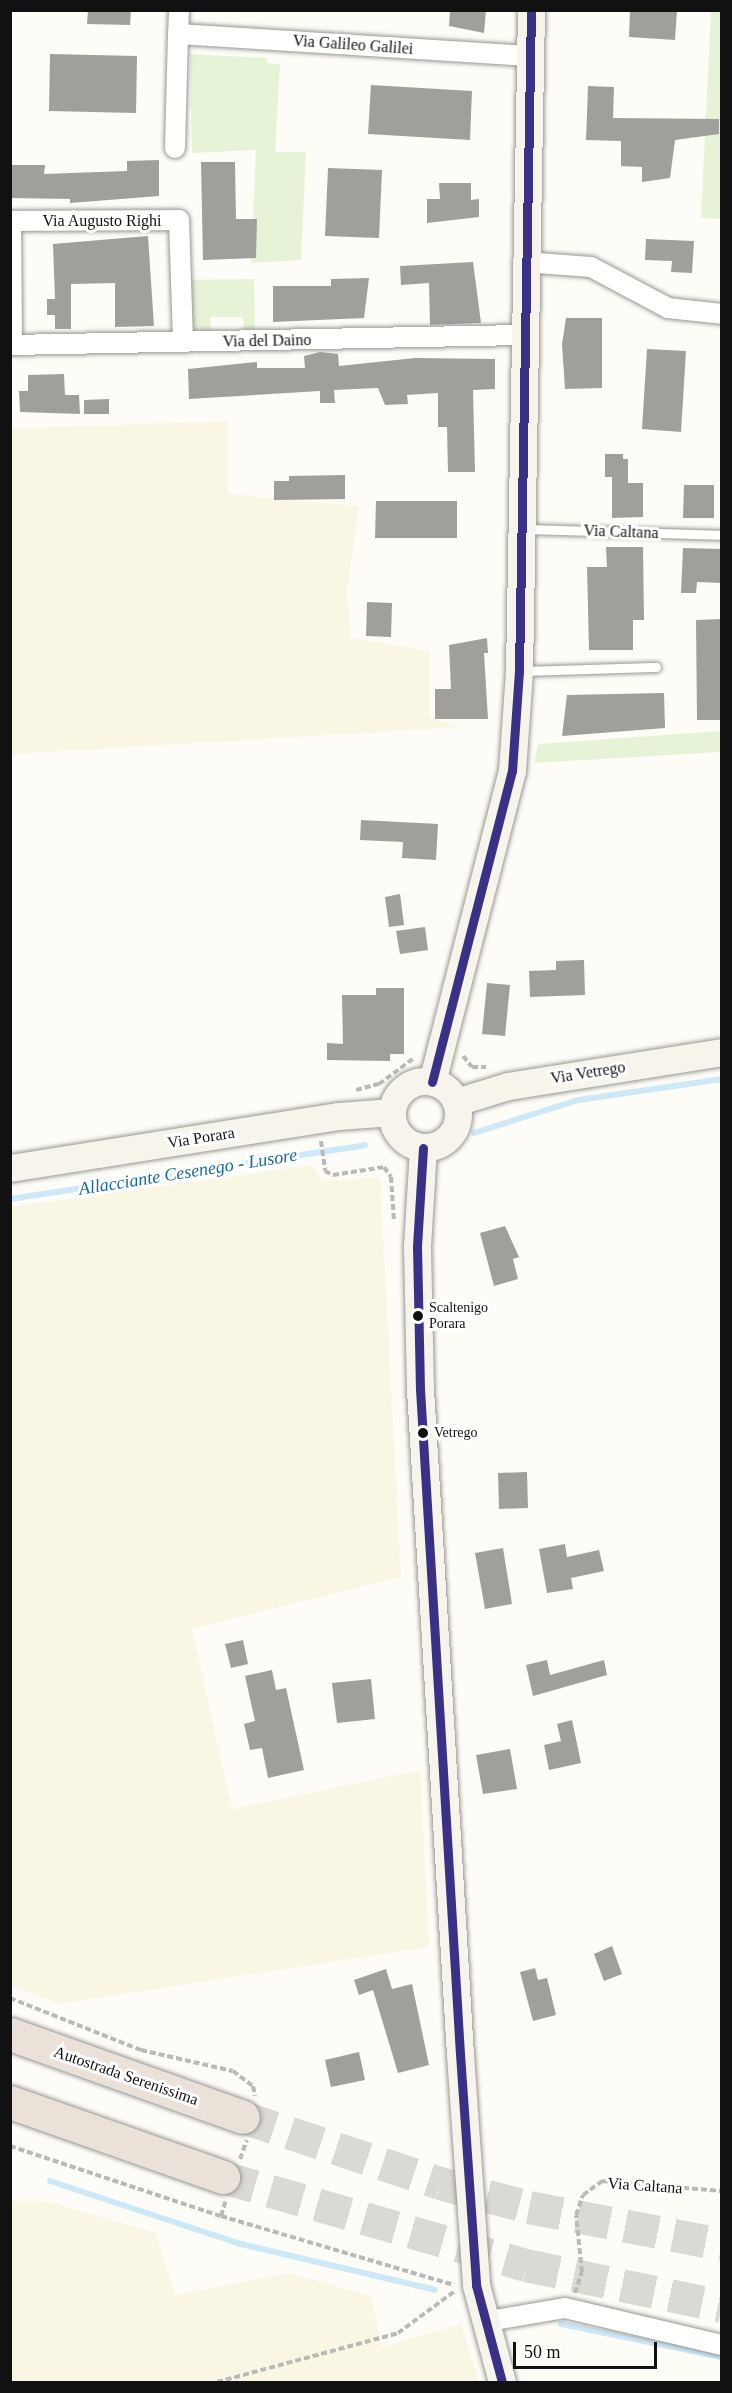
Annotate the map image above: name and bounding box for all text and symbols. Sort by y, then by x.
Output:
street label: Via Galileo Galilei [292,31,414,59]
street label: Via Augusto Righi [42,211,162,231]
street label: Via del Daino [222,331,312,351]
street label: Via Caltana [583,521,659,543]
street label: Via Vetrego [549,1058,627,1088]
street label: Via Porara [166,1123,236,1153]
water label: Allacciante Cesenego - Lusore [77,1144,299,1200]
place label: Scaltenigo Porara [429,1300,488,1332]
marker: Scaltenigo Porara [412,1310,424,1322]
place label: Vetrego [434,1425,478,1441]
marker: Vetrego [417,1427,429,1439]
street label: Autostrada Serenissima [51,2042,201,2110]
street label: Via Caltana [607,2174,683,2198]
scale bar [516,2330,660,2368]
text: 50 m [524,2342,561,2362]

